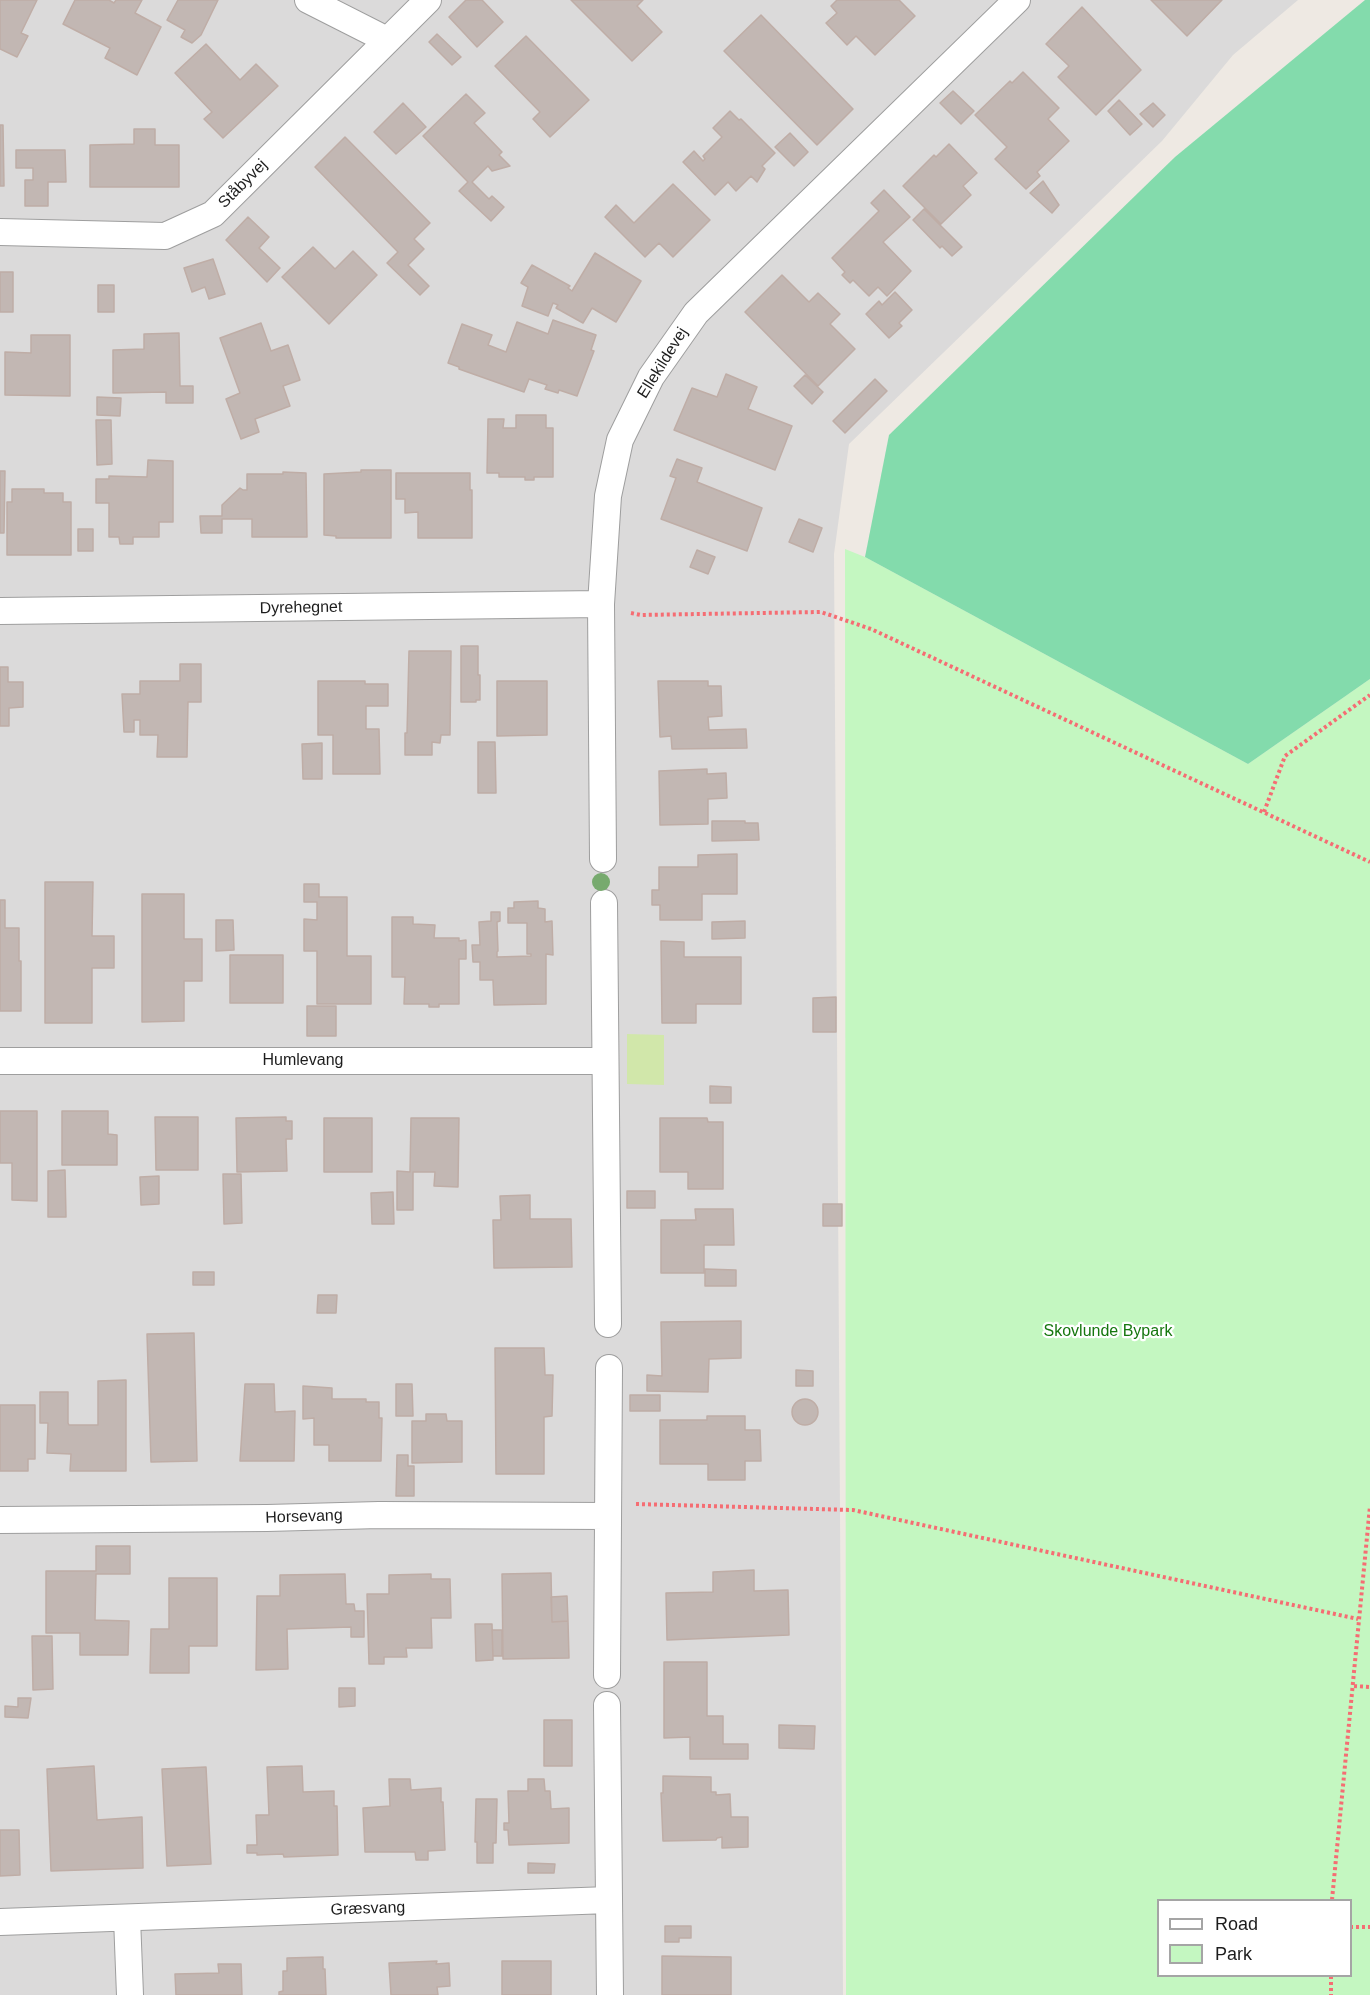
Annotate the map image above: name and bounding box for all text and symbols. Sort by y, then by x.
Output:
street label: Ståbyvej [215,156,271,212]
street label: Ellekildevej [634,324,692,402]
street label: Dyrehegnet [259,598,343,618]
street label: Humlevang [263,1051,343,1071]
park label: Skovlunde Bypark [1044,1322,1172,1342]
street label: Horsevang [265,1506,343,1528]
street label: Græsvang [330,1898,406,1920]
legend [1157,1899,1352,1977]
text: Road [1215,1914,1258,1934]
text: Park [1215,1944,1252,1964]

